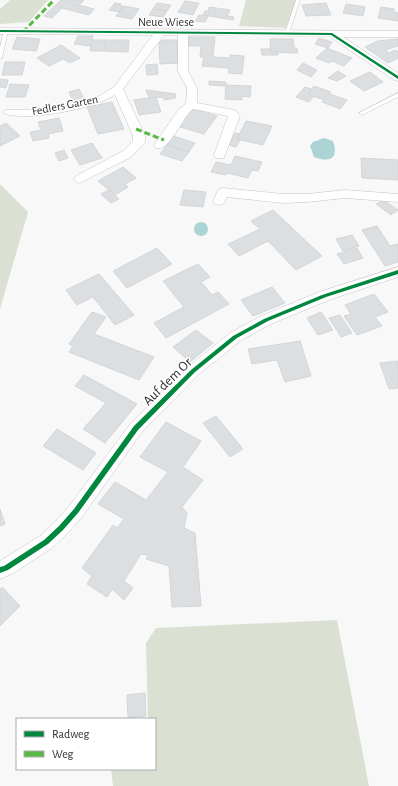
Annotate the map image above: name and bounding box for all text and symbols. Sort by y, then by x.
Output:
street label: Neue Wiese [138,16,194,28]
street label: Fedlers Garten [31,93,99,117]
street label: Auf dem Or [141,355,195,408]
legend [16,718,156,770]
text: Radweg [52,728,89,740]
text: Weg [52,748,74,760]

